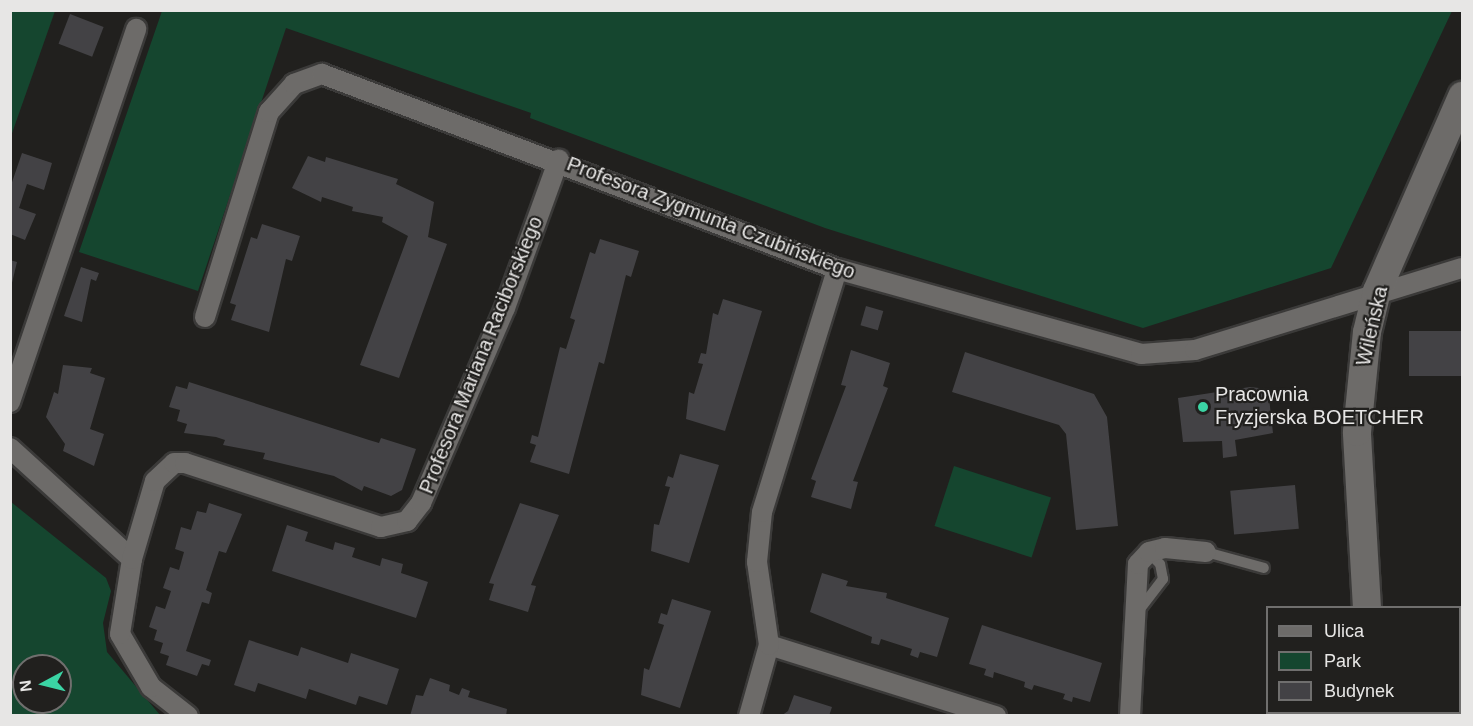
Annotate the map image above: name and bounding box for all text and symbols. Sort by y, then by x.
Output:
street label: Profesora Zygmunta Czubińskiego [563,152,859,284]
street label: Profesora Mariana Raciborskiego [414,213,548,497]
street label: Wileńska [1351,284,1393,368]
place label: Pracownia Fryzjerska BOETCHER [1215,383,1424,430]
marker: Pracownia Fryzjerska BOETCHER [1196,400,1210,414]
legend [1266,606,1461,714]
text: Ulica [1324,621,1364,641]
text: Park [1324,651,1361,671]
north arrow [12,654,72,714]
text: N [16,679,35,693]
text: Budynek [1324,681,1394,701]

